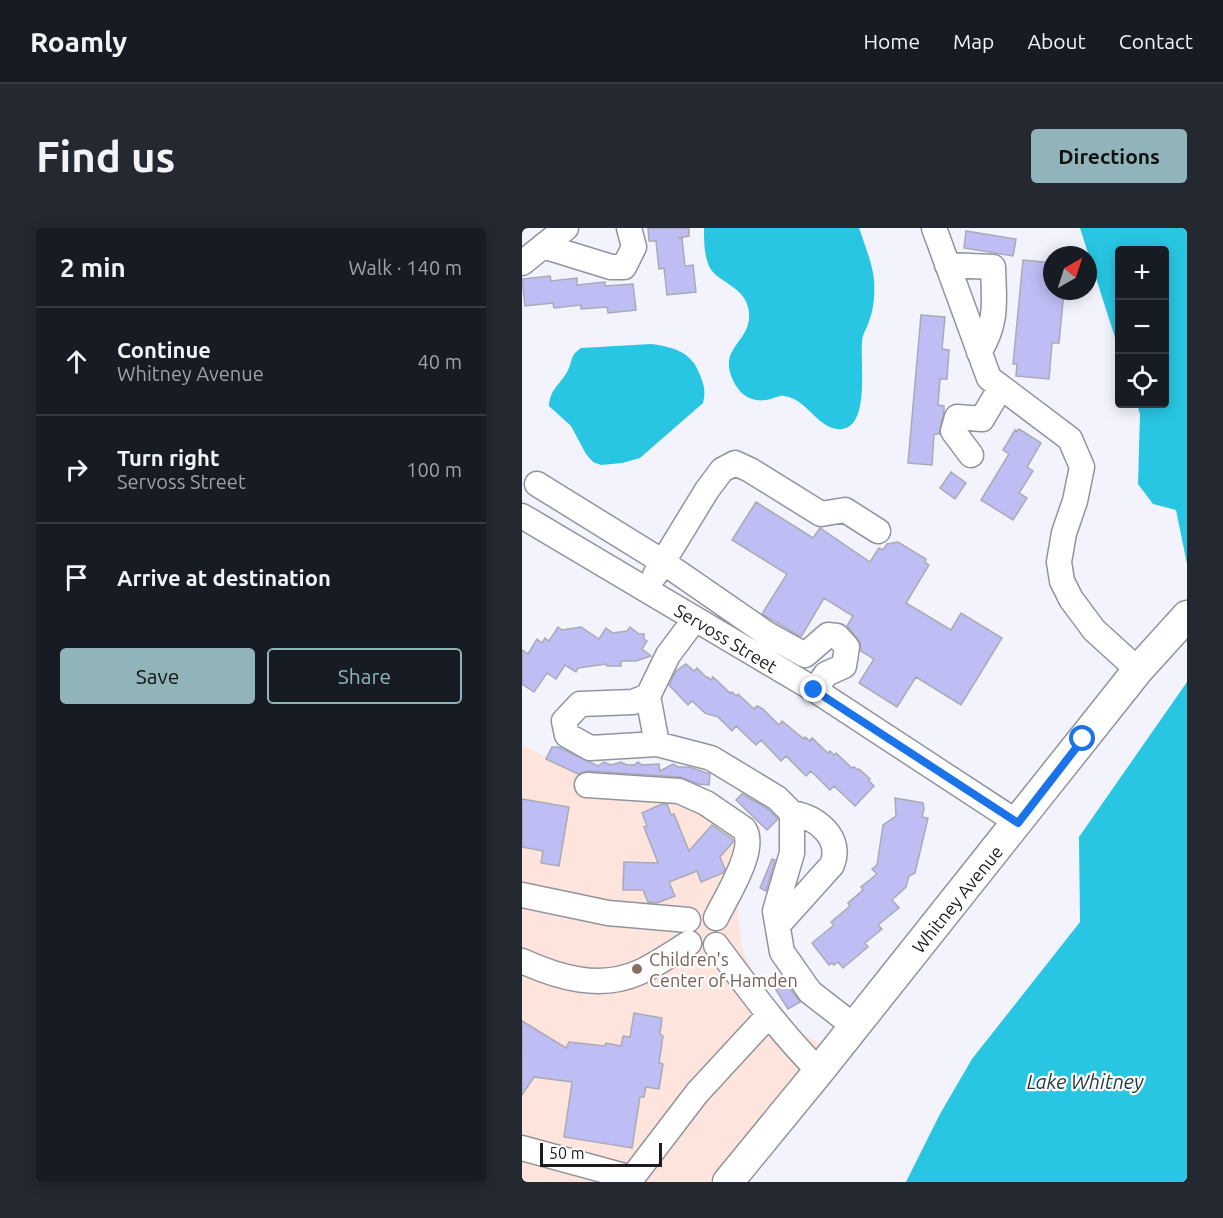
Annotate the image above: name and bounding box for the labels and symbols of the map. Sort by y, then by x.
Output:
north arrow [1043,246,1097,300]
street label: Servoss Street [671,600,781,676]
route end [800,676,826,702]
route start [1069,725,1095,751]
street label: Whitney Avenue [908,841,1006,957]
place label: Children's Center of Hamden [649,949,798,990]
marker: Children's Center of Hamden [630,962,644,976]
water label: Lake Whitney [1027,1070,1144,1093]
scale bar [540,1140,662,1168]

